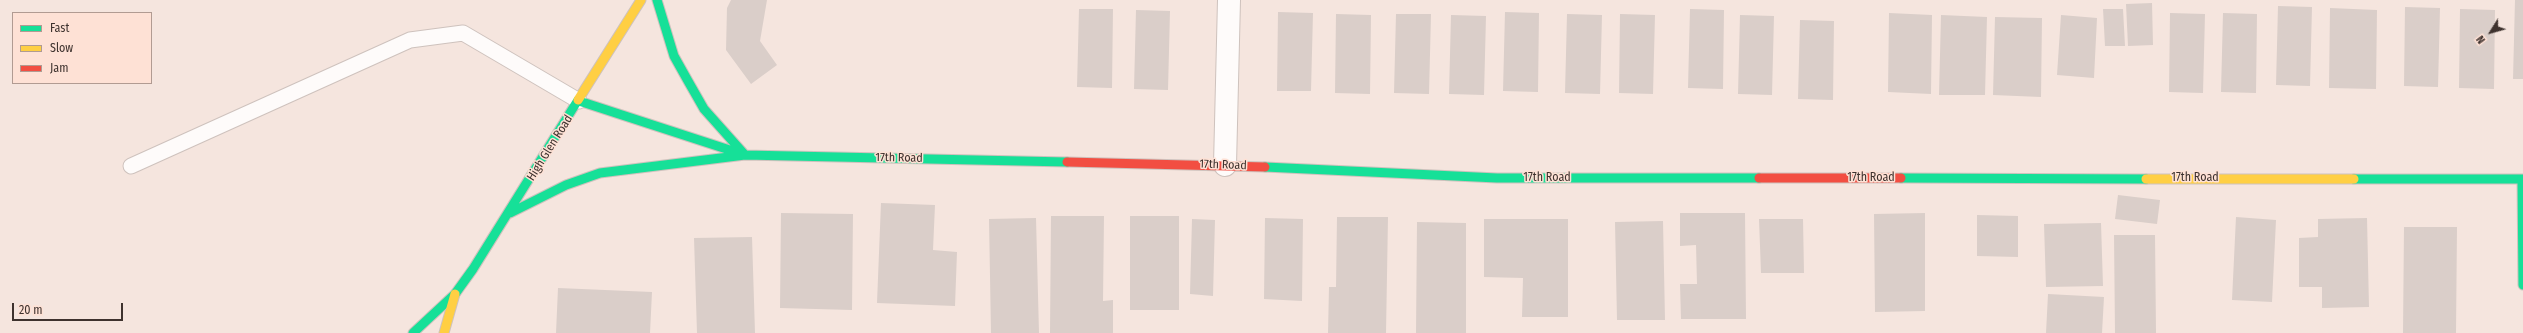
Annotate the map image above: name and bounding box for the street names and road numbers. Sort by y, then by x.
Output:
street label: High Glen Road [524,112,576,184]
street label: 17th Road [875,150,923,166]
street label: 17th Road [1199,157,1247,173]
street label: 17th Road [1523,171,1571,185]
street label: 17th Road [1847,171,1895,185]
street label: 17th Road [2171,171,2219,185]

